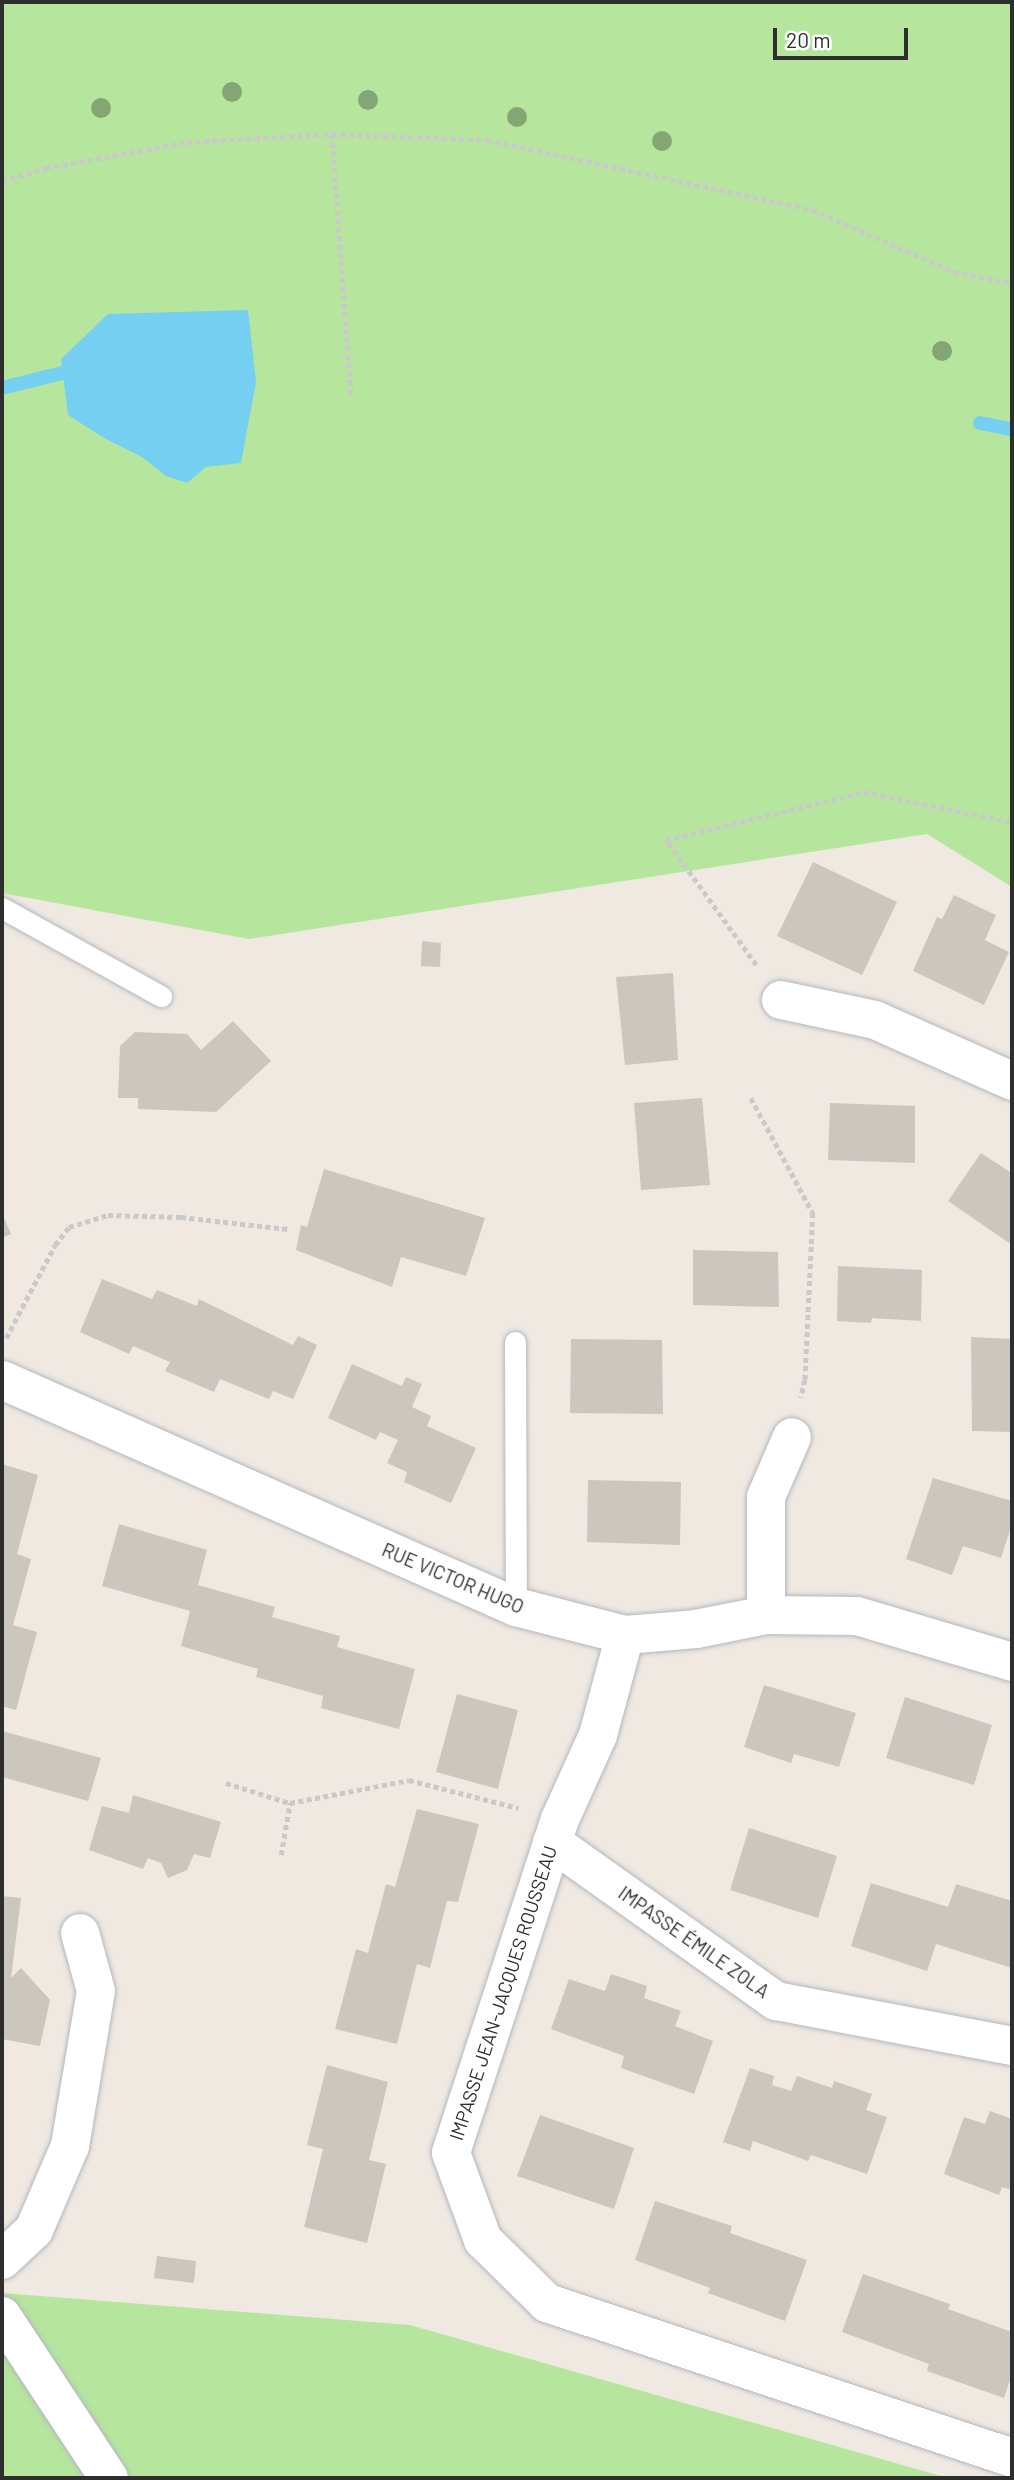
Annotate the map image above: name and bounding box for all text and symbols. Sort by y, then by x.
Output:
scale bar [776,14,911,58]
text: 20 m [786,27,831,52]
street label: RUE VICTOR HUGO [379,1538,527,1618]
street label: IMPASSE JEAN-JACQUES ROUSSEAU [445,1843,561,2143]
street label: IMPASSE ÉMILE ZOLA [614,1881,774,2003]

